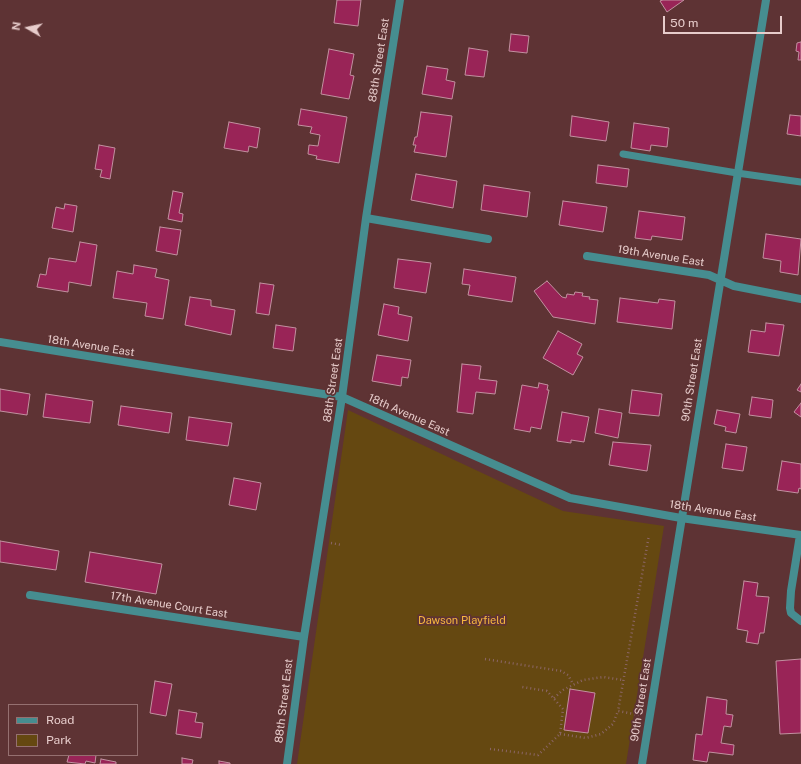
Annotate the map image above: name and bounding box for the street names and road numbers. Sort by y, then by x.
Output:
street label: 88th Street East [366,17,392,103]
street label: 19th Avenue East [617,243,705,269]
street label: 18th Avenue East [47,333,135,359]
street label: 88th Street East [321,337,345,423]
street label: 90th Street East [679,337,705,423]
street label: 18th Avenue East [366,391,452,439]
street label: 18th Avenue East [669,498,757,524]
street label: 17th Avenue Court East [109,589,229,621]
street label: 90th Street East [628,657,654,743]
street label: 88th Street East [272,658,296,744]

